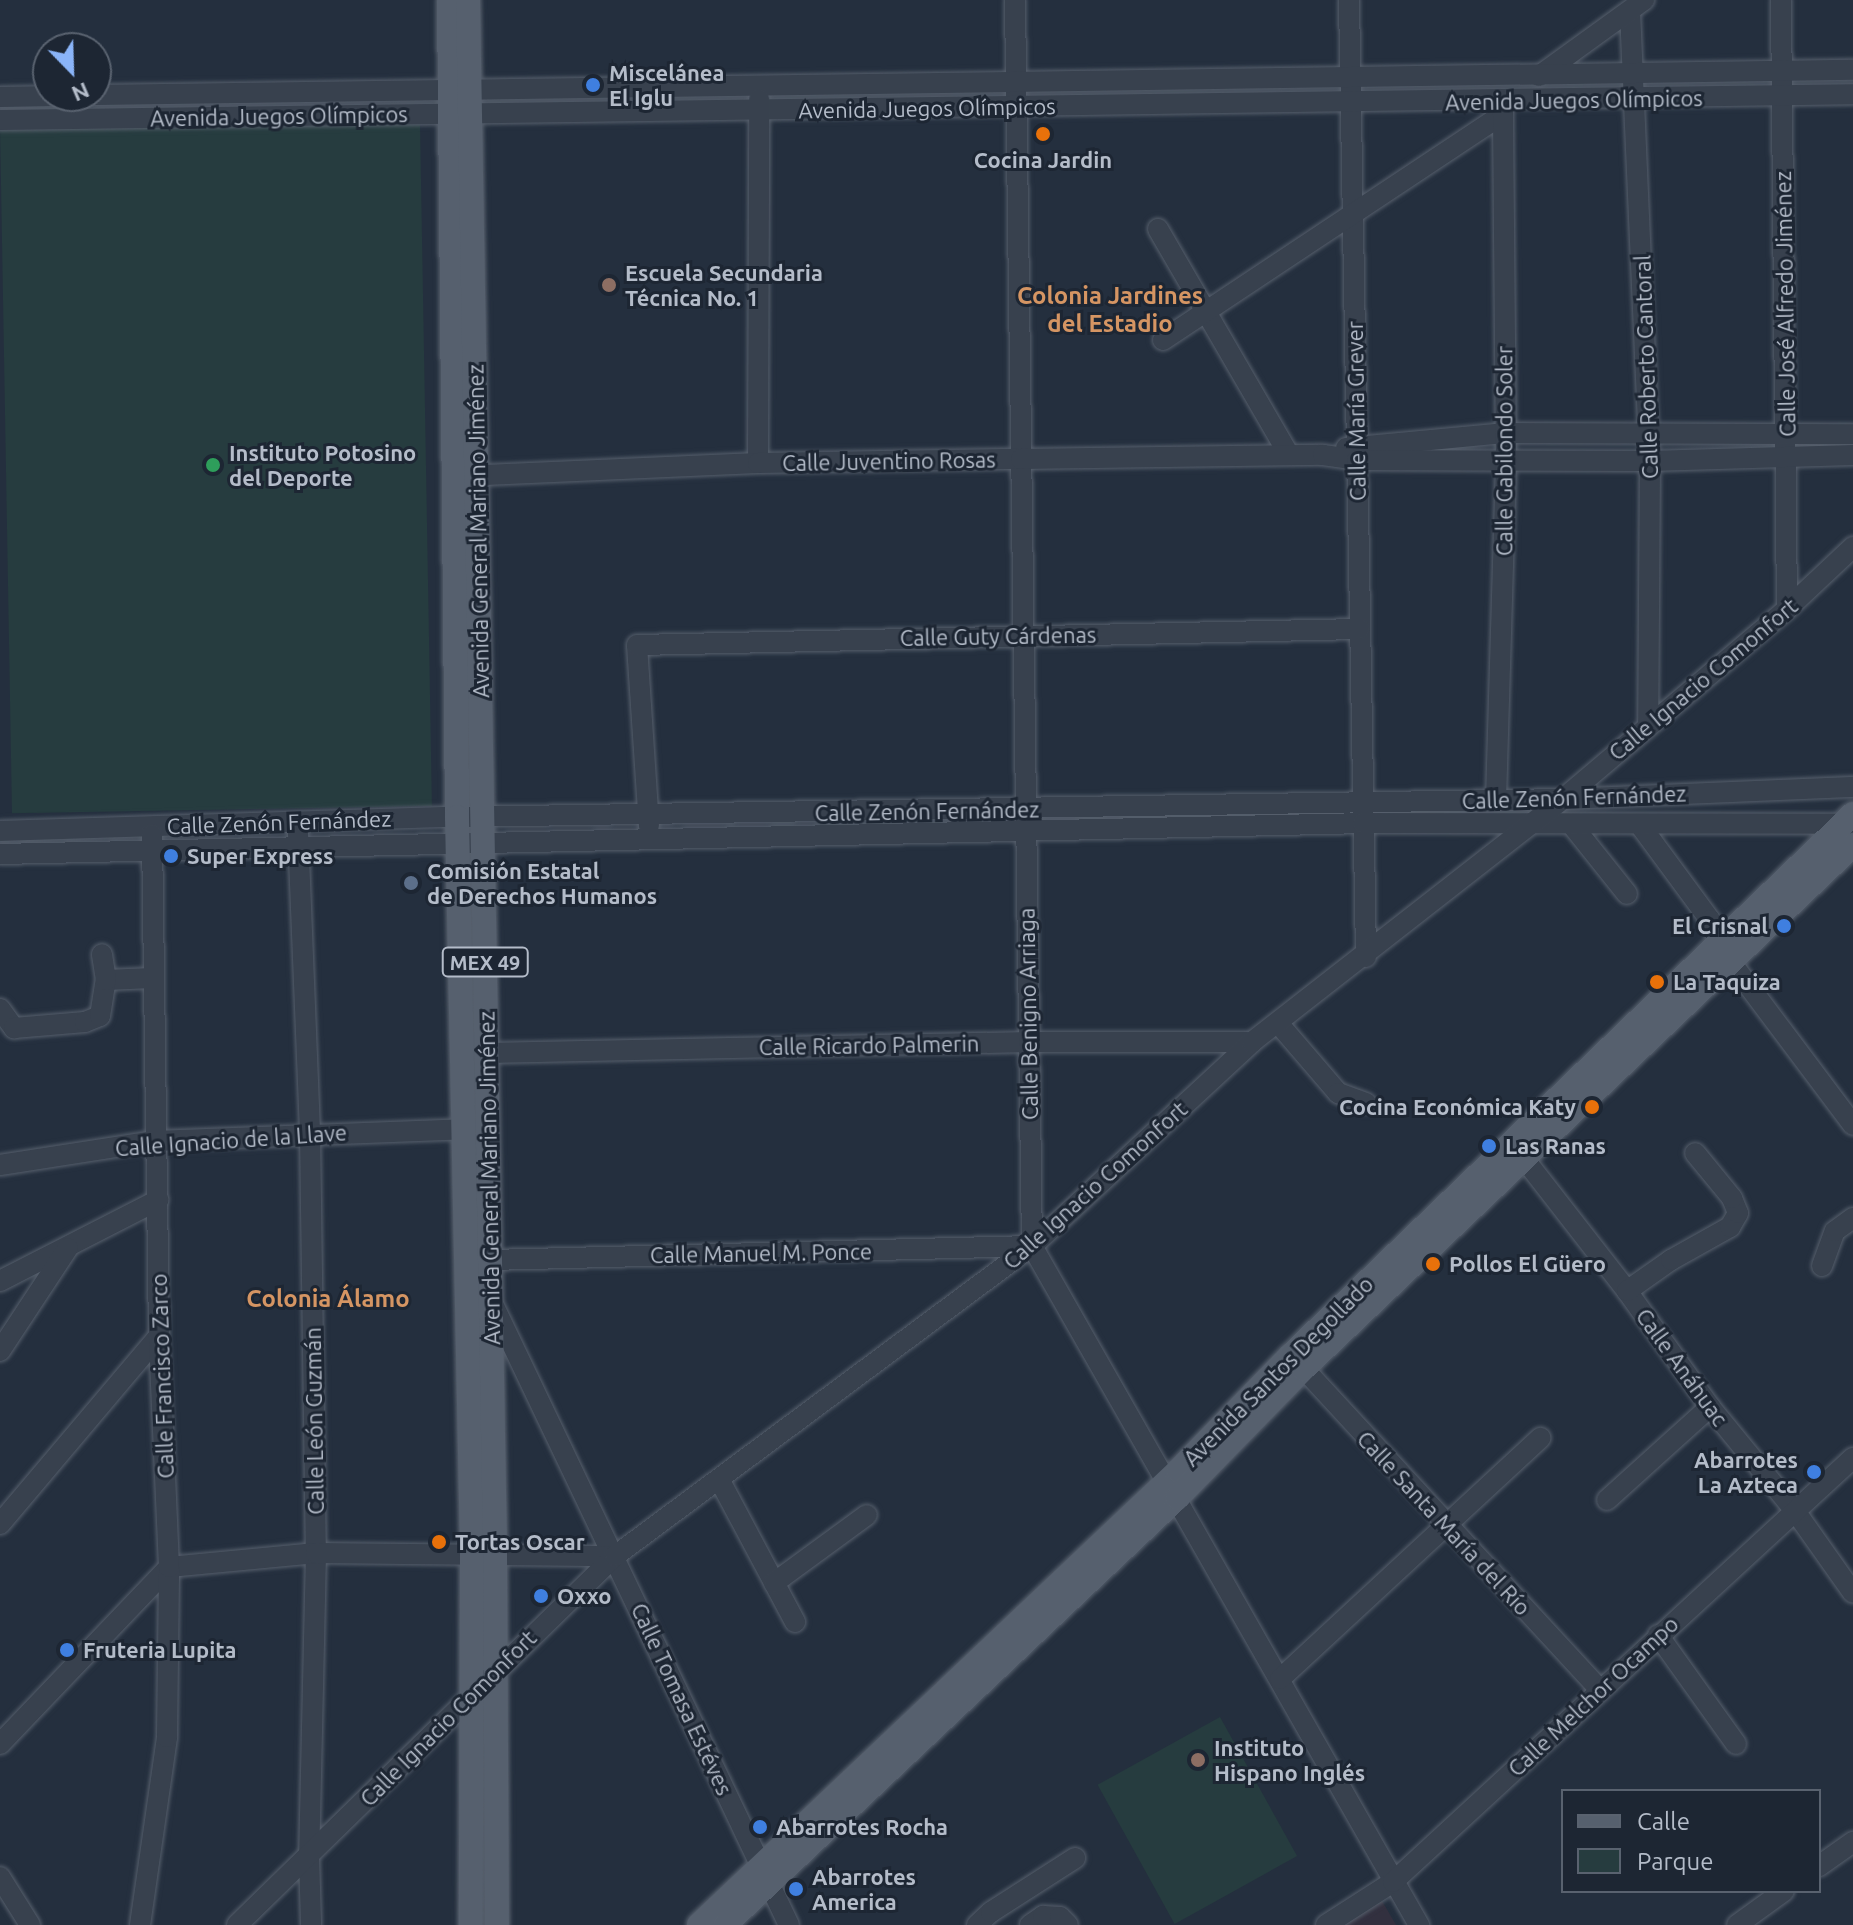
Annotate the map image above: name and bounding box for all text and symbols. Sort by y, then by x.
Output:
north arrow [32,32,112,112]
place label: Miscelánea El Iglu [609,59,724,110]
marker: Miscelánea El Iglu [584,76,602,94]
text: N [68,78,93,107]
street label: Avenida Juegos Olímpicos [1445,85,1703,115]
street label: Avenida Juegos Olímpicos [798,93,1056,123]
street label: Avenida Juegos Olímpicos [150,101,408,131]
marker: Cocina Jardin [1034,125,1052,143]
place label: Cocina Jardin [974,147,1112,173]
street label: Calle José Alfredo Jiménez [1769,171,1801,437]
street label: Calle Roberto Cantoral [1629,255,1663,479]
place label: Escuela Secundaria Técnica No. 1 [625,259,823,310]
marker: Escuela Secundaria Técnica No. 1 [600,276,618,294]
district label: Colonia Jardines del Estadio [1017,282,1203,338]
street label: Calle María Grever [1341,321,1371,501]
street label: Calle Gabilondo Soler [1491,346,1517,556]
street label: Avenida General Mariano Jiménez [462,364,494,698]
place label: Instituto Potosino del Deporte [229,439,416,490]
street label: Calle Juventino Rosas [782,446,996,476]
marker: Instituto Potosino del Deporte [204,456,222,474]
street label: Calle Ignacio Comonfort [1603,592,1803,766]
street label: Calle Guty Cárdenas [900,621,1096,651]
street label: Calle Zenón Fernández [1461,780,1687,814]
street label: Calle Zenón Fernández [814,796,1040,826]
street label: Calle Zenón Fernández [166,805,392,839]
place label: Super Express [187,843,333,869]
marker: Super Express [162,847,180,865]
place label: Comisión Estatal de Derechos Humanos [427,857,657,908]
marker: Comisión Estatal de Derechos Humanos [402,874,420,892]
street label: Calle Benigno Arriaga [1013,908,1043,1120]
place label: El Crisnal [1672,913,1768,939]
marker: El Crisnal [1775,917,1793,935]
road number: MEX 49 [441,946,529,978]
place label: La Taquiza [1673,969,1781,995]
marker: La Taquiza [1648,973,1666,991]
street label: Avenida General Mariano Jiménez [473,1011,505,1345]
street label: Calle Ricardo Palmerin [759,1030,979,1060]
place label: Cocina Económica Katy [1339,1094,1576,1120]
street label: Calle Ignacio Comonfort [998,1096,1192,1274]
marker: Cocina Económica Katy [1583,1098,1601,1116]
street label: Calle Ignacio de la Llave [114,1119,348,1161]
place label: Las Ranas [1505,1133,1606,1159]
marker: Las Ranas [1480,1137,1498,1155]
street label: Calle Manuel M. Ponce [650,1238,872,1268]
place label: Pollos El Güero [1449,1251,1606,1277]
marker: Pollos El Güero [1424,1255,1442,1273]
street label: Avenida Santos Degollado [1178,1271,1378,1471]
street label: Calle Francisco Zarco [145,1273,179,1479]
district label: Colonia Álamo [246,1285,410,1313]
street label: Calle Anáhuac [1631,1303,1733,1431]
street label: Calle León Guzmán [299,1327,329,1515]
street label: Calle Santa María del Río [1352,1425,1536,1621]
place label: Abarrotes La Azteca [1694,1446,1798,1498]
marker: Abarrotes La Azteca [1805,1463,1823,1481]
place label: Tortas Oscar [455,1529,585,1555]
marker: Tortas Oscar [430,1533,448,1551]
place label: Oxxo [557,1583,612,1609]
marker: Oxxo [532,1587,550,1605]
street label: Calle Tomasa Estéves [626,1599,738,1799]
street label: Calle Melchor Ocampo [1503,1610,1683,1782]
street label: Calle Ignacio Comonfort [354,1624,542,1812]
place label: Fruteria Lupita [83,1637,236,1663]
marker: Fruteria Lupita [58,1641,76,1659]
place label: Instituto Hispano Inglés [1214,1734,1365,1786]
marker: Instituto Hispano Inglés [1189,1751,1207,1769]
legend [1561,1789,1821,1893]
text: Calle [1637,1808,1690,1835]
place label: Abarrotes Rocha [776,1814,948,1840]
marker: Abarrotes Rocha [751,1818,769,1836]
text: Parque [1637,1848,1714,1875]
place label: Abarrotes America [812,1863,916,1914]
marker: Abarrotes America [787,1880,805,1898]

